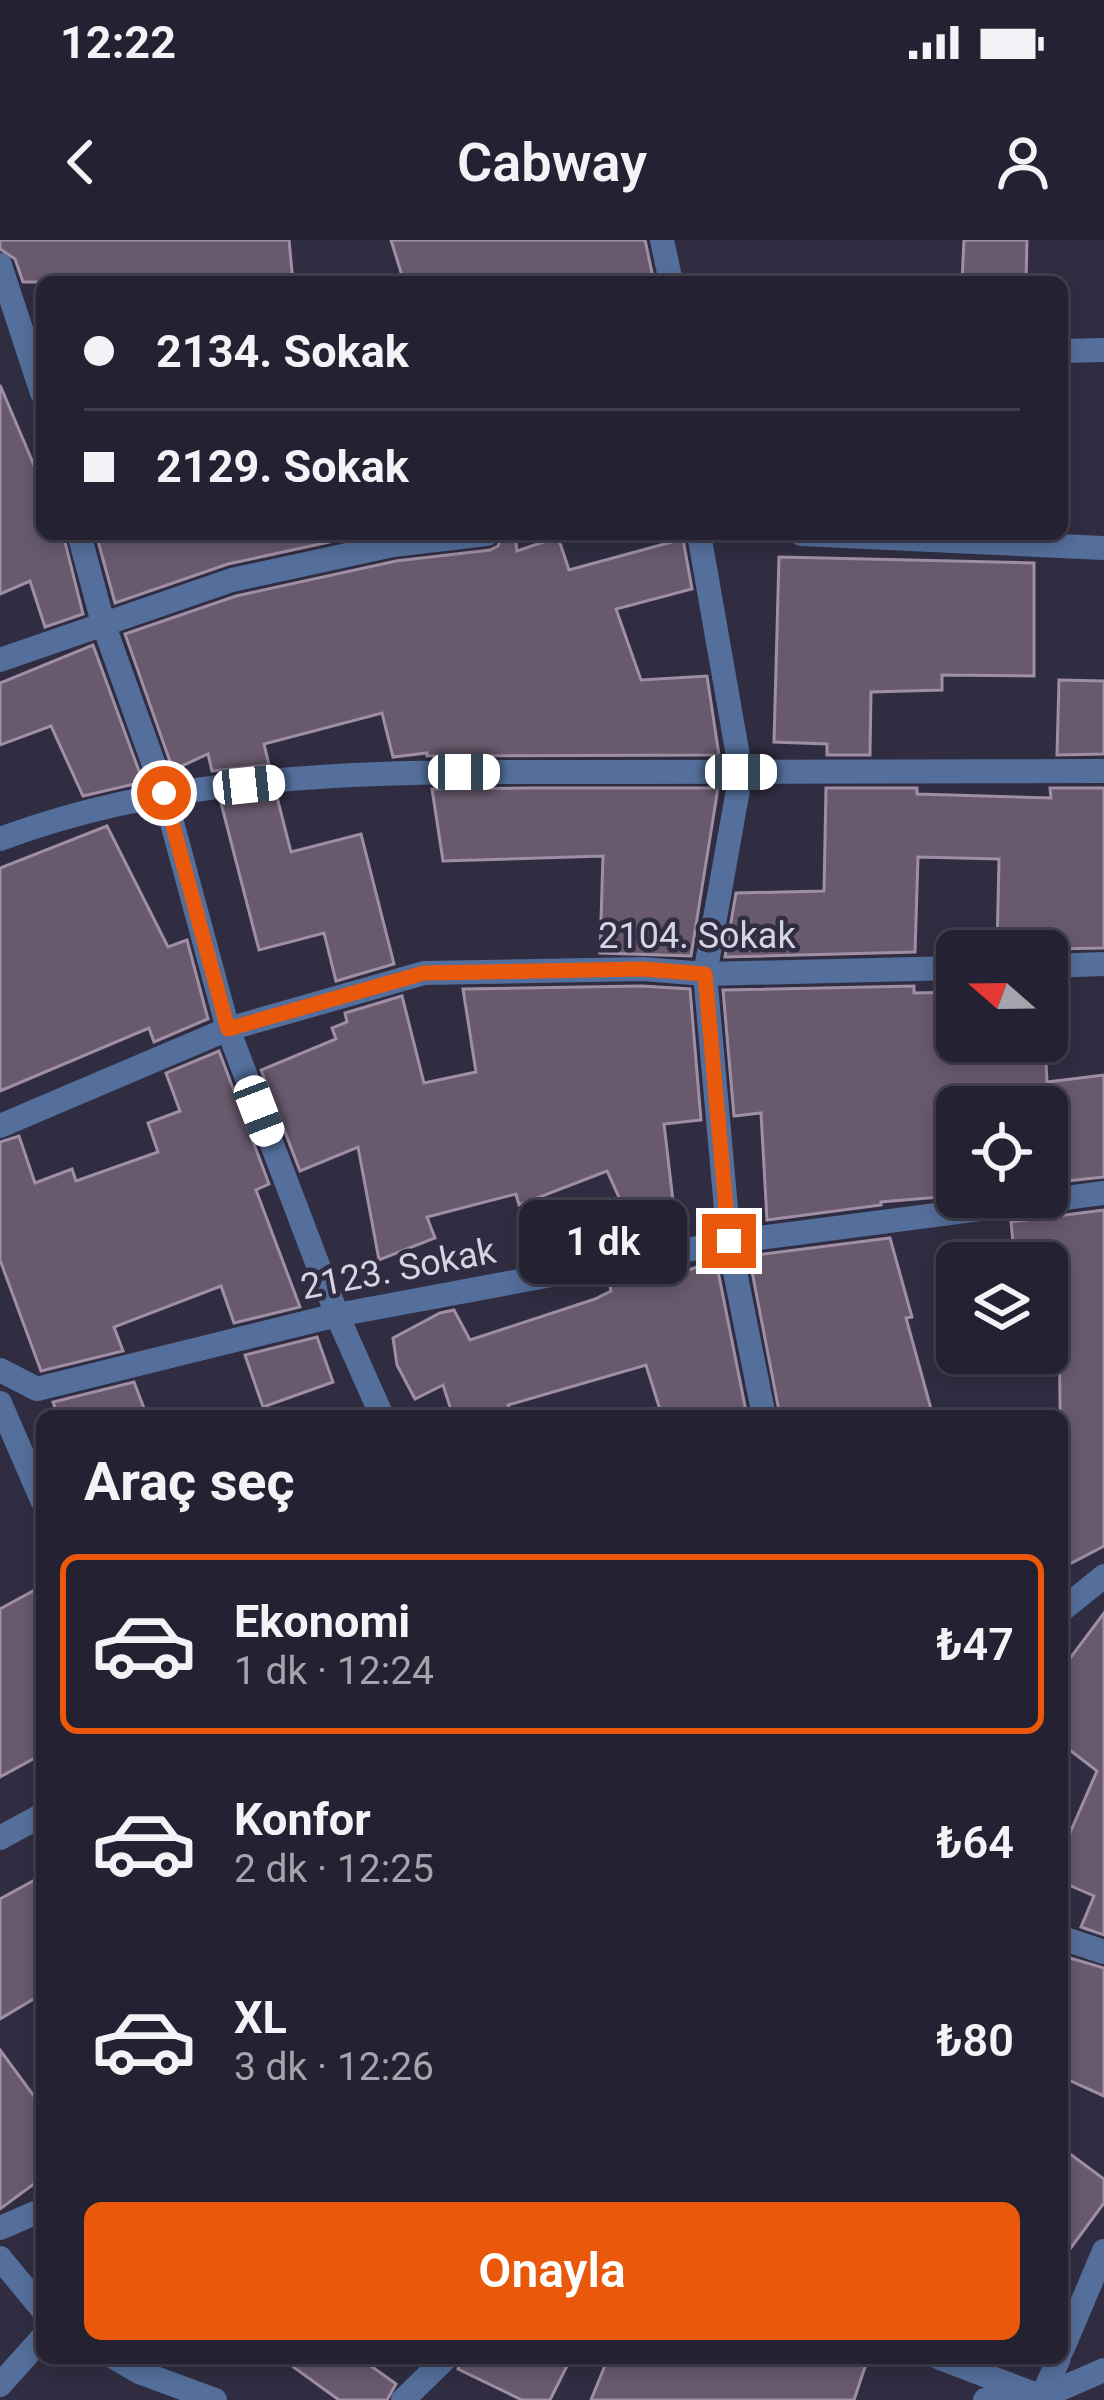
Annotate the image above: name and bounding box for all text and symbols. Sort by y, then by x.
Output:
text: 12:22 [60,16,176,69]
icon: back [48,129,114,195]
icon: person [990,129,1056,195]
text: Cabway [457,131,647,194]
text: 2134. Sokak [156,325,409,378]
text: 2129. Sokak [156,440,409,493]
car [428,754,500,790]
car [705,754,777,790]
car [211,763,287,807]
route start [137,766,191,820]
street label: 2104. Sokak [598,915,796,957]
north arrow [936,930,1068,1062]
map controls [936,930,1068,1374]
car [229,1071,289,1151]
button: locate [936,1086,1068,1218]
callout: 1 dk [519,1199,687,1283]
route end [702,1214,756,1268]
text: 1 dk [566,1219,640,1265]
street label: 2123. Sokak [297,1229,500,1308]
button: layers [936,1242,1068,1374]
text: Araç seç [84,1450,295,1513]
icon: car [90,1590,198,1698]
text: Ekonomi [234,1595,410,1648]
text: ₺47 [936,1618,1014,1671]
text: 1 dk · 12:24 [234,1648,434,1694]
icon: car [90,1788,198,1896]
text: Konfor [234,1793,371,1846]
text: ₺64 [936,1816,1014,1869]
text: 2 dk · 12:25 [234,1846,434,1892]
icon: car [90,1986,198,2094]
text: XL [234,1991,287,2044]
text: ₺80 [936,2014,1014,2067]
text: 3 dk · 12:26 [234,2044,434,2090]
button: Onayla [84,2202,1020,2340]

